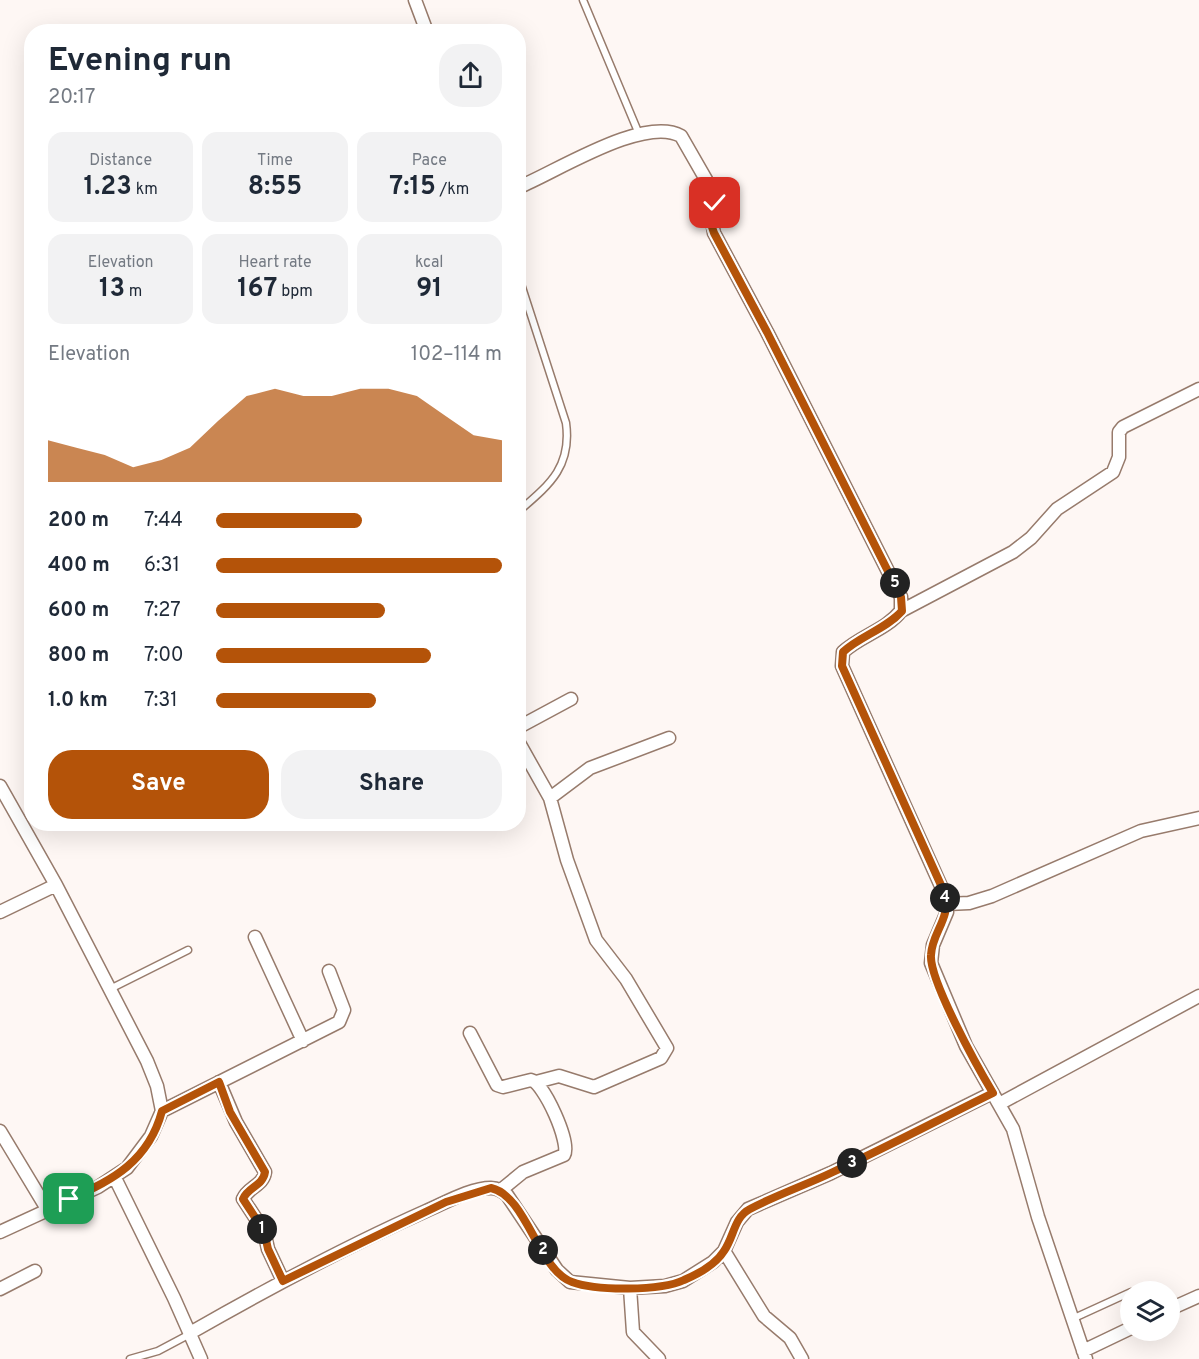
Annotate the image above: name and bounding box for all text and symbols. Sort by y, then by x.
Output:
text: Evening run [48,41,232,83]
button: share [439,44,502,107]
text: 20:17 [48,85,95,111]
text: Distance [89,151,152,171]
text: Time [257,151,293,171]
text: Pace [412,151,447,171]
text: 1.23 [84,171,132,204]
text: 8:55 [248,171,302,204]
text: 7:15 [389,171,436,204]
pin [689,177,740,228]
text: km [132,180,158,200]
text: /km [436,180,469,200]
icon: check [698,186,731,219]
text: Elevation [88,253,154,273]
text: Heart rate [238,253,312,273]
text: kcal [415,253,444,273]
text: 13 [99,273,125,306]
text: 167 [237,273,278,306]
text: 91 [416,273,443,306]
text: m [125,282,142,302]
text: bpm [278,282,313,302]
text: Elevation [48,342,130,368]
text: 102–114 m [411,342,502,368]
text: 200 m [48,508,109,534]
text: 7:44 [144,508,183,534]
text: 400 m [48,553,110,579]
text: 6:31 [144,553,180,579]
pin: 5 [880,568,910,598]
text: 5 [890,573,900,593]
text: 600 m [48,598,109,624]
text: 7:27 [144,598,181,624]
text: 800 m [48,643,109,669]
text: 7:00 [144,643,184,669]
text: 1.0 km [48,688,108,714]
text: 7:31 [144,688,178,714]
button: Save [48,750,269,819]
button: Share [281,750,502,819]
pin: 4 [930,883,960,913]
text: 4 [940,888,950,908]
pin: 3 [837,1148,867,1178]
text: 3 [847,1153,857,1173]
pin [43,1173,94,1224]
icon: arrive [52,1182,85,1215]
pin: 1 [247,1214,277,1244]
text: 1 [259,1219,265,1239]
pin: 2 [528,1235,558,1265]
text: 2 [538,1240,548,1260]
map controls [1120,1281,1180,1341]
button: layers [1120,1281,1180,1341]

